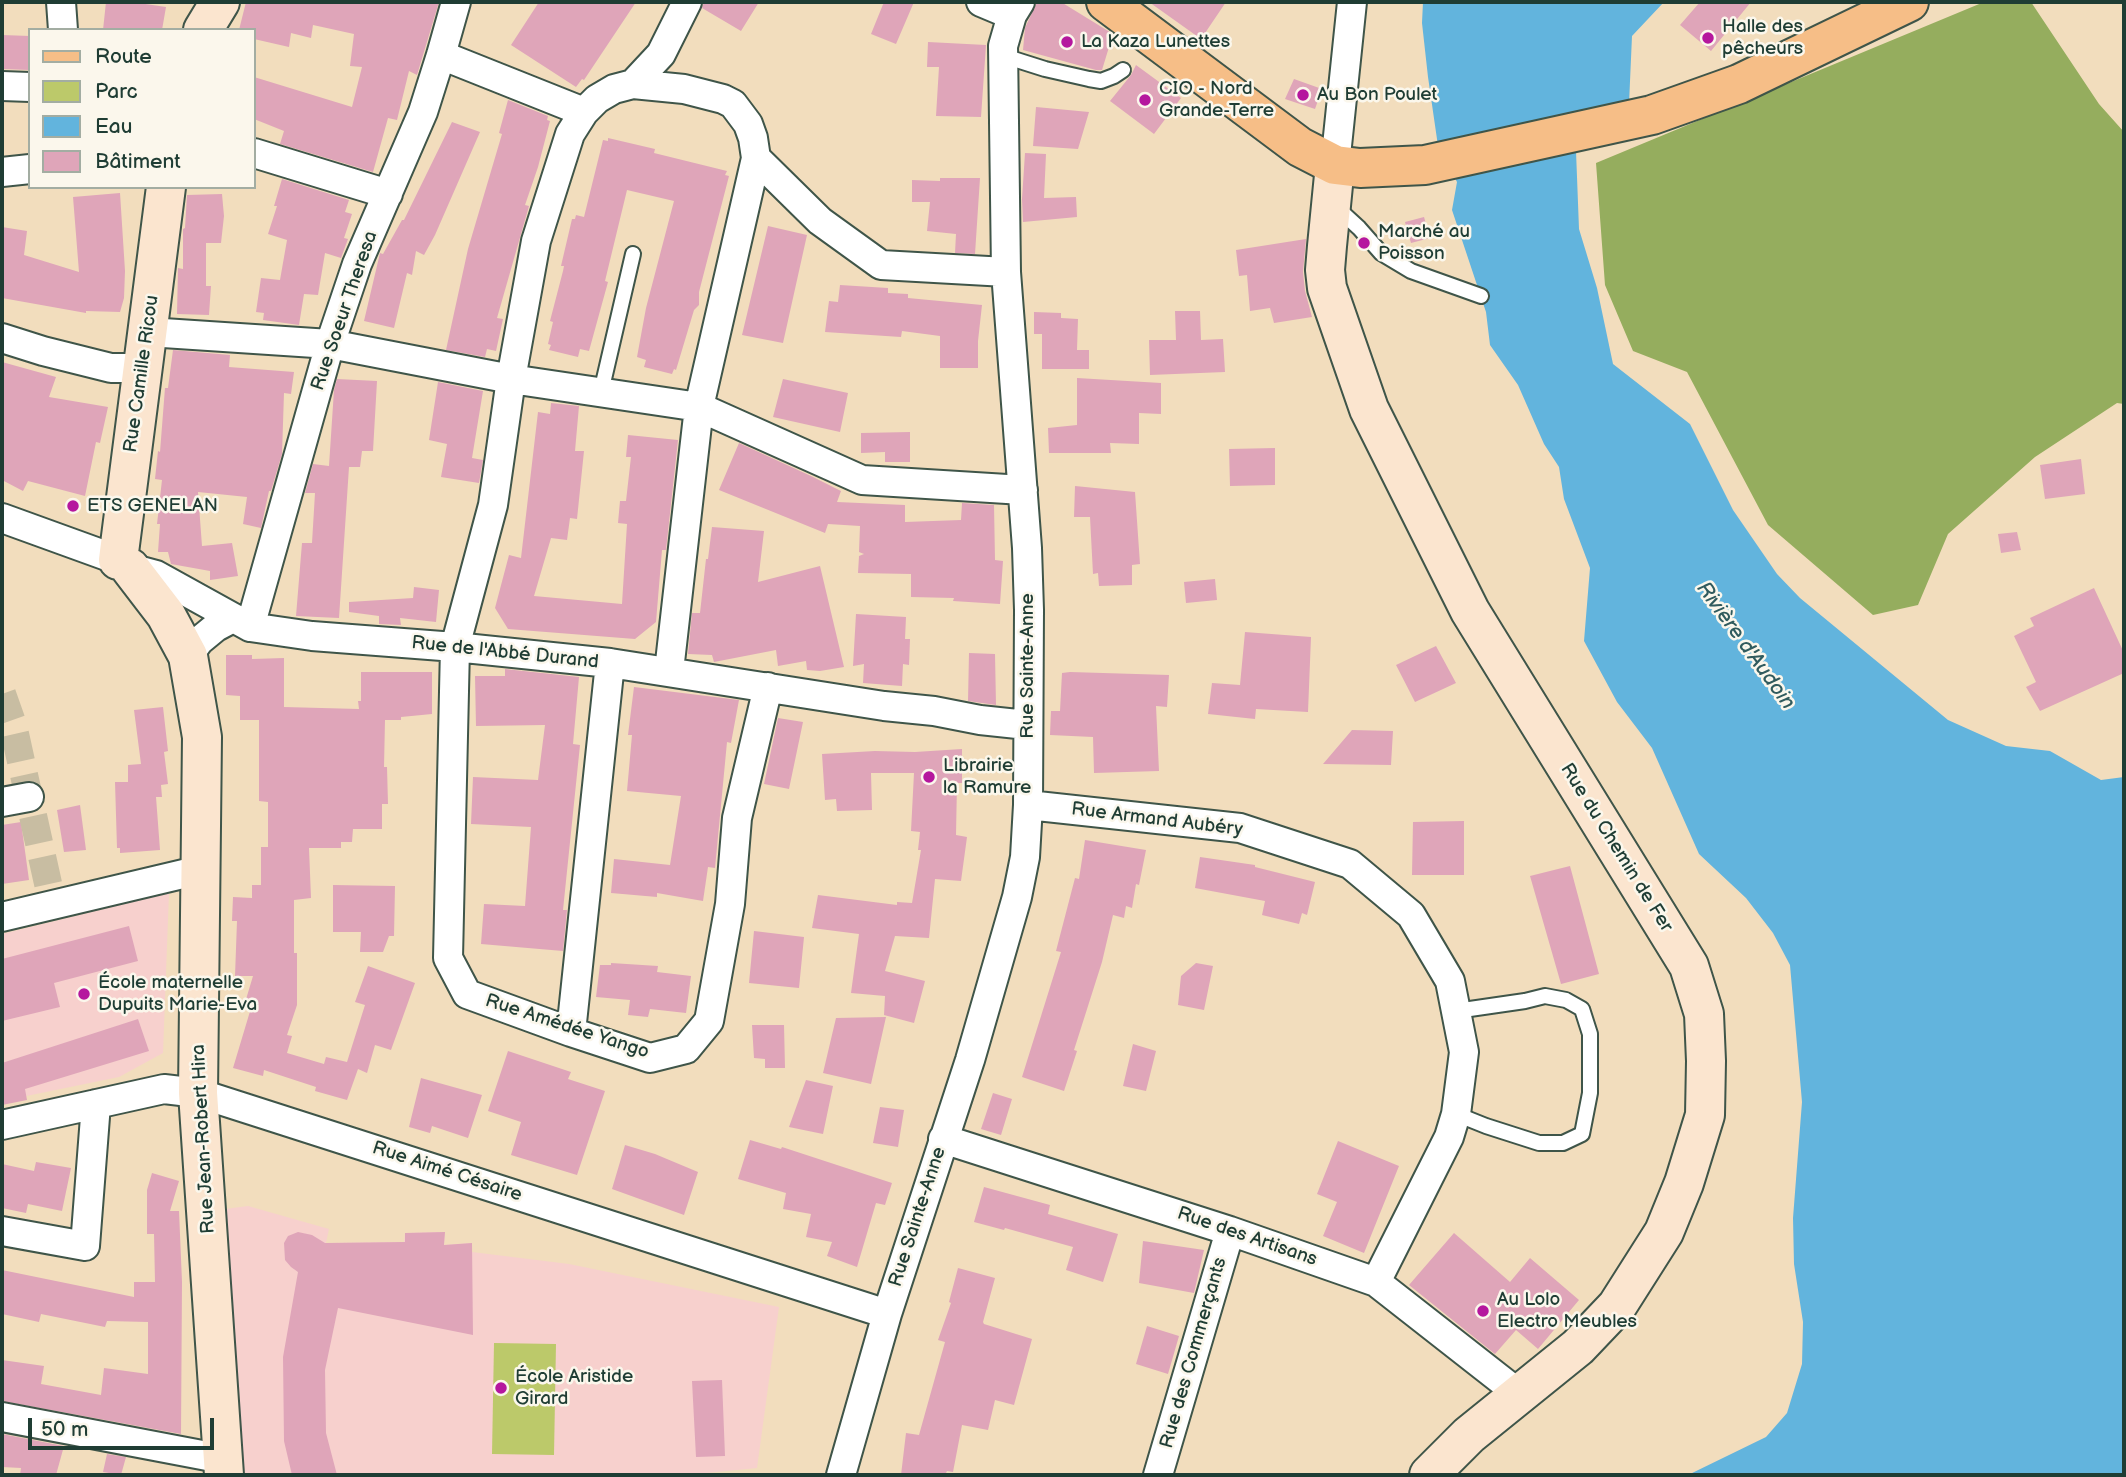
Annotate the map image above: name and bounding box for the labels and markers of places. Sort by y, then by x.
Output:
place label: Halle des pêcheurs [1722,16,1803,60]
marker: Halle des pêcheurs [1700,30,1716,46]
place label: La Kaza Lunettes [1081,31,1230,53]
marker: La Kaza Lunettes [1059,34,1075,50]
place label: CIO - Nord Grande-Terre [1159,78,1274,122]
place label: Au Bon Poulet [1317,84,1437,106]
marker: Au Bon Poulet [1295,87,1311,103]
marker: CIO - Nord Grande-Terre [1137,92,1153,108]
place label: Marché au Poisson [1378,221,1470,265]
marker: Marché au Poisson [1356,235,1372,251]
place label: ETS GENELAN [87,495,218,517]
marker: ETS GENELAN [65,498,81,514]
place label: Librairie la Ramure [943,755,1031,799]
marker: Librairie la Ramure [921,769,937,785]
place label: École maternelle Dupuits Marie-Eva [98,972,257,1016]
marker: École maternelle Dupuits Marie-Eva [76,986,92,1002]
place label: Au Lolo Electro Meubles [1497,1289,1637,1333]
marker: Au Lolo Electro Meubles [1475,1303,1491,1319]
place label: École Aristide Girard [515,1366,633,1410]
marker: École Aristide Girard [493,1380,509,1396]

